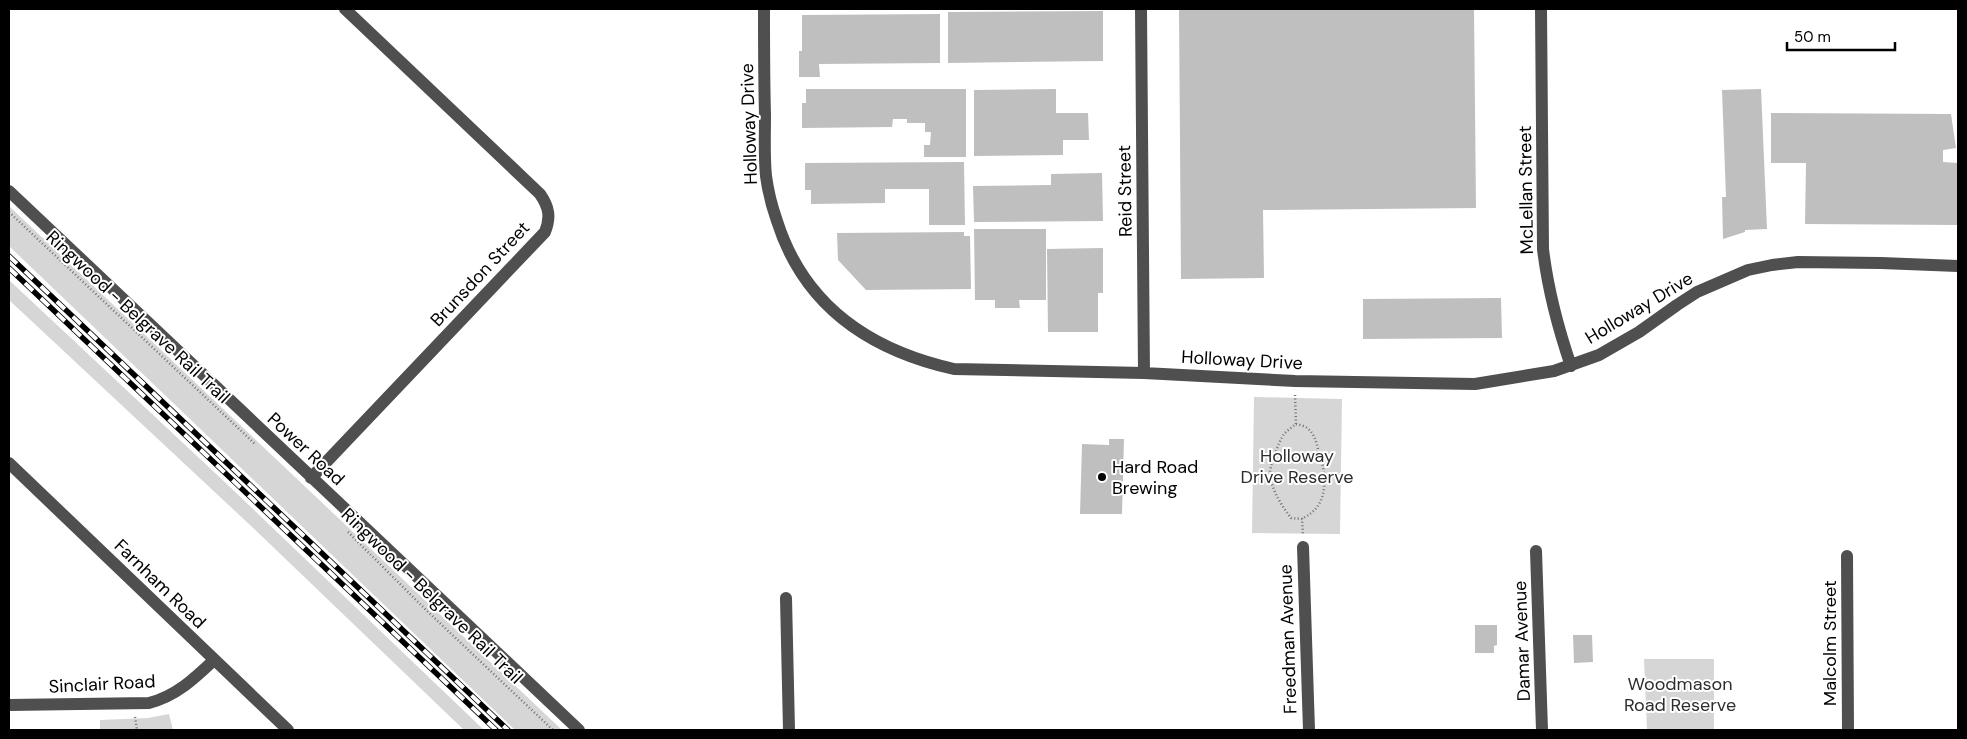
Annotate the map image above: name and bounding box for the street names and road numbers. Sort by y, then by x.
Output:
street label: Holloway Drive [735,63,763,185]
street label: McLellan Street [1513,125,1539,255]
street label: Reid Street [1112,145,1138,237]
street label: Brunsdon Street [425,216,535,332]
street label: Ringwood - Belgrave Rail Trail [41,225,235,409]
street label: Holloway Drive [1581,266,1697,350]
street label: Holloway Drive [1181,345,1303,375]
street label: Power Road [262,407,350,491]
street label: Ringwood - Belgrave Rail Trail [336,503,528,689]
street label: Farnham Road [109,534,211,634]
street label: Freedman Avenue [1273,564,1303,714]
street label: Damar Avenue [1508,580,1536,702]
street label: Malcolm Street [1818,580,1842,706]
street label: Sinclair Road [48,669,156,699]

